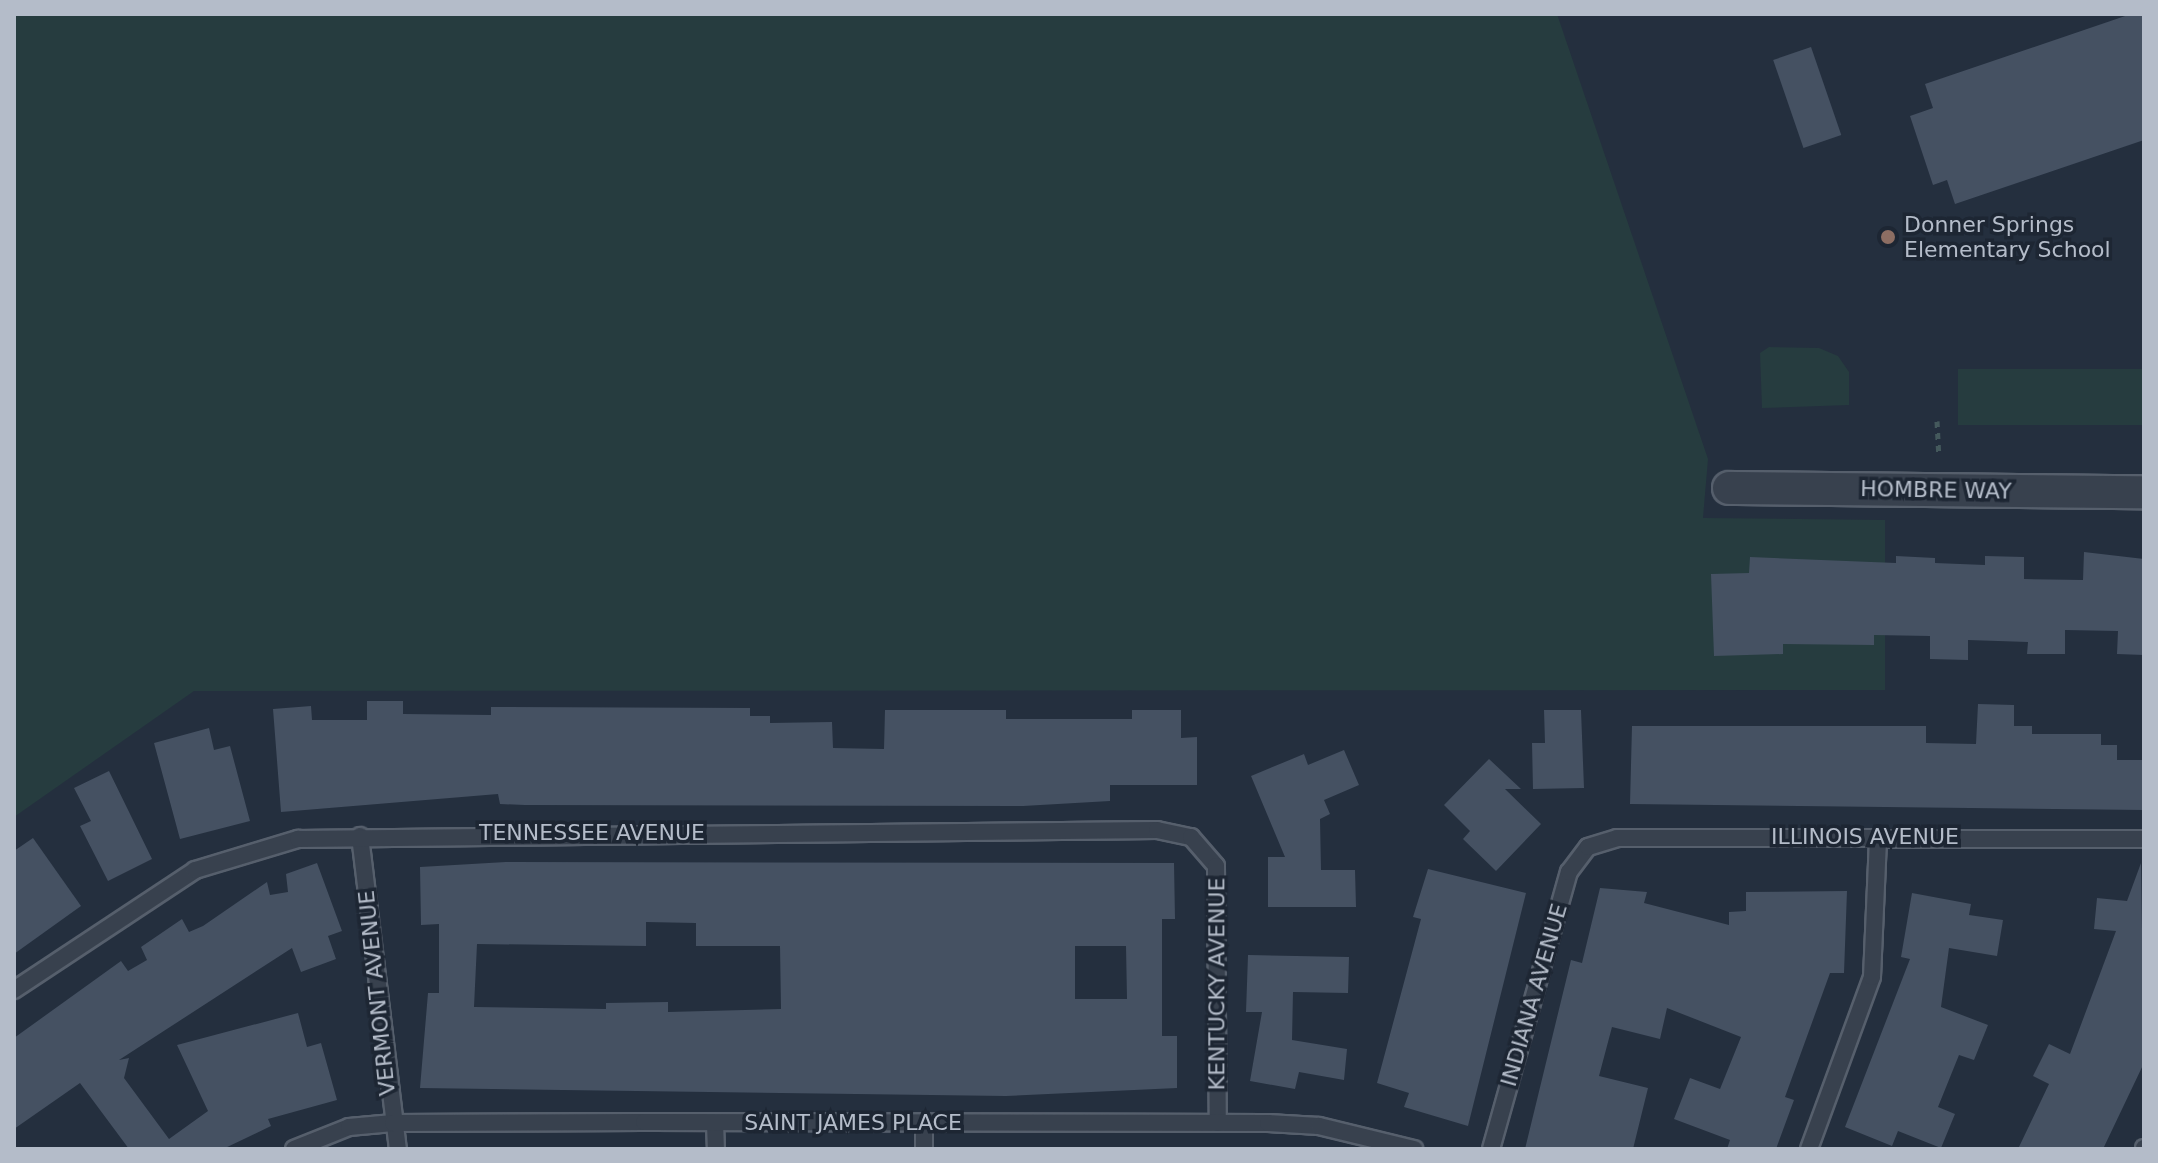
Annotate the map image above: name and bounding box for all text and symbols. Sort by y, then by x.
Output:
place label: Donner Springs Elementary School [1904,211,2111,262]
marker: Donner Springs Elementary School [1879,228,1897,246]
street label: HOMBRE WAY [1860,475,2012,505]
street label: TENNESSEE AVENUE [479,820,705,846]
street label: ILLINOIS AVENUE [1771,824,1959,850]
street label: KENTUCKY AVENUE [1204,878,1230,1090]
street label: VERMONT AVENUE [353,889,401,1097]
street label: INDIANA AVENUE [1495,901,1573,1089]
street label: SAINT JAMES PLACE [744,1110,962,1136]

